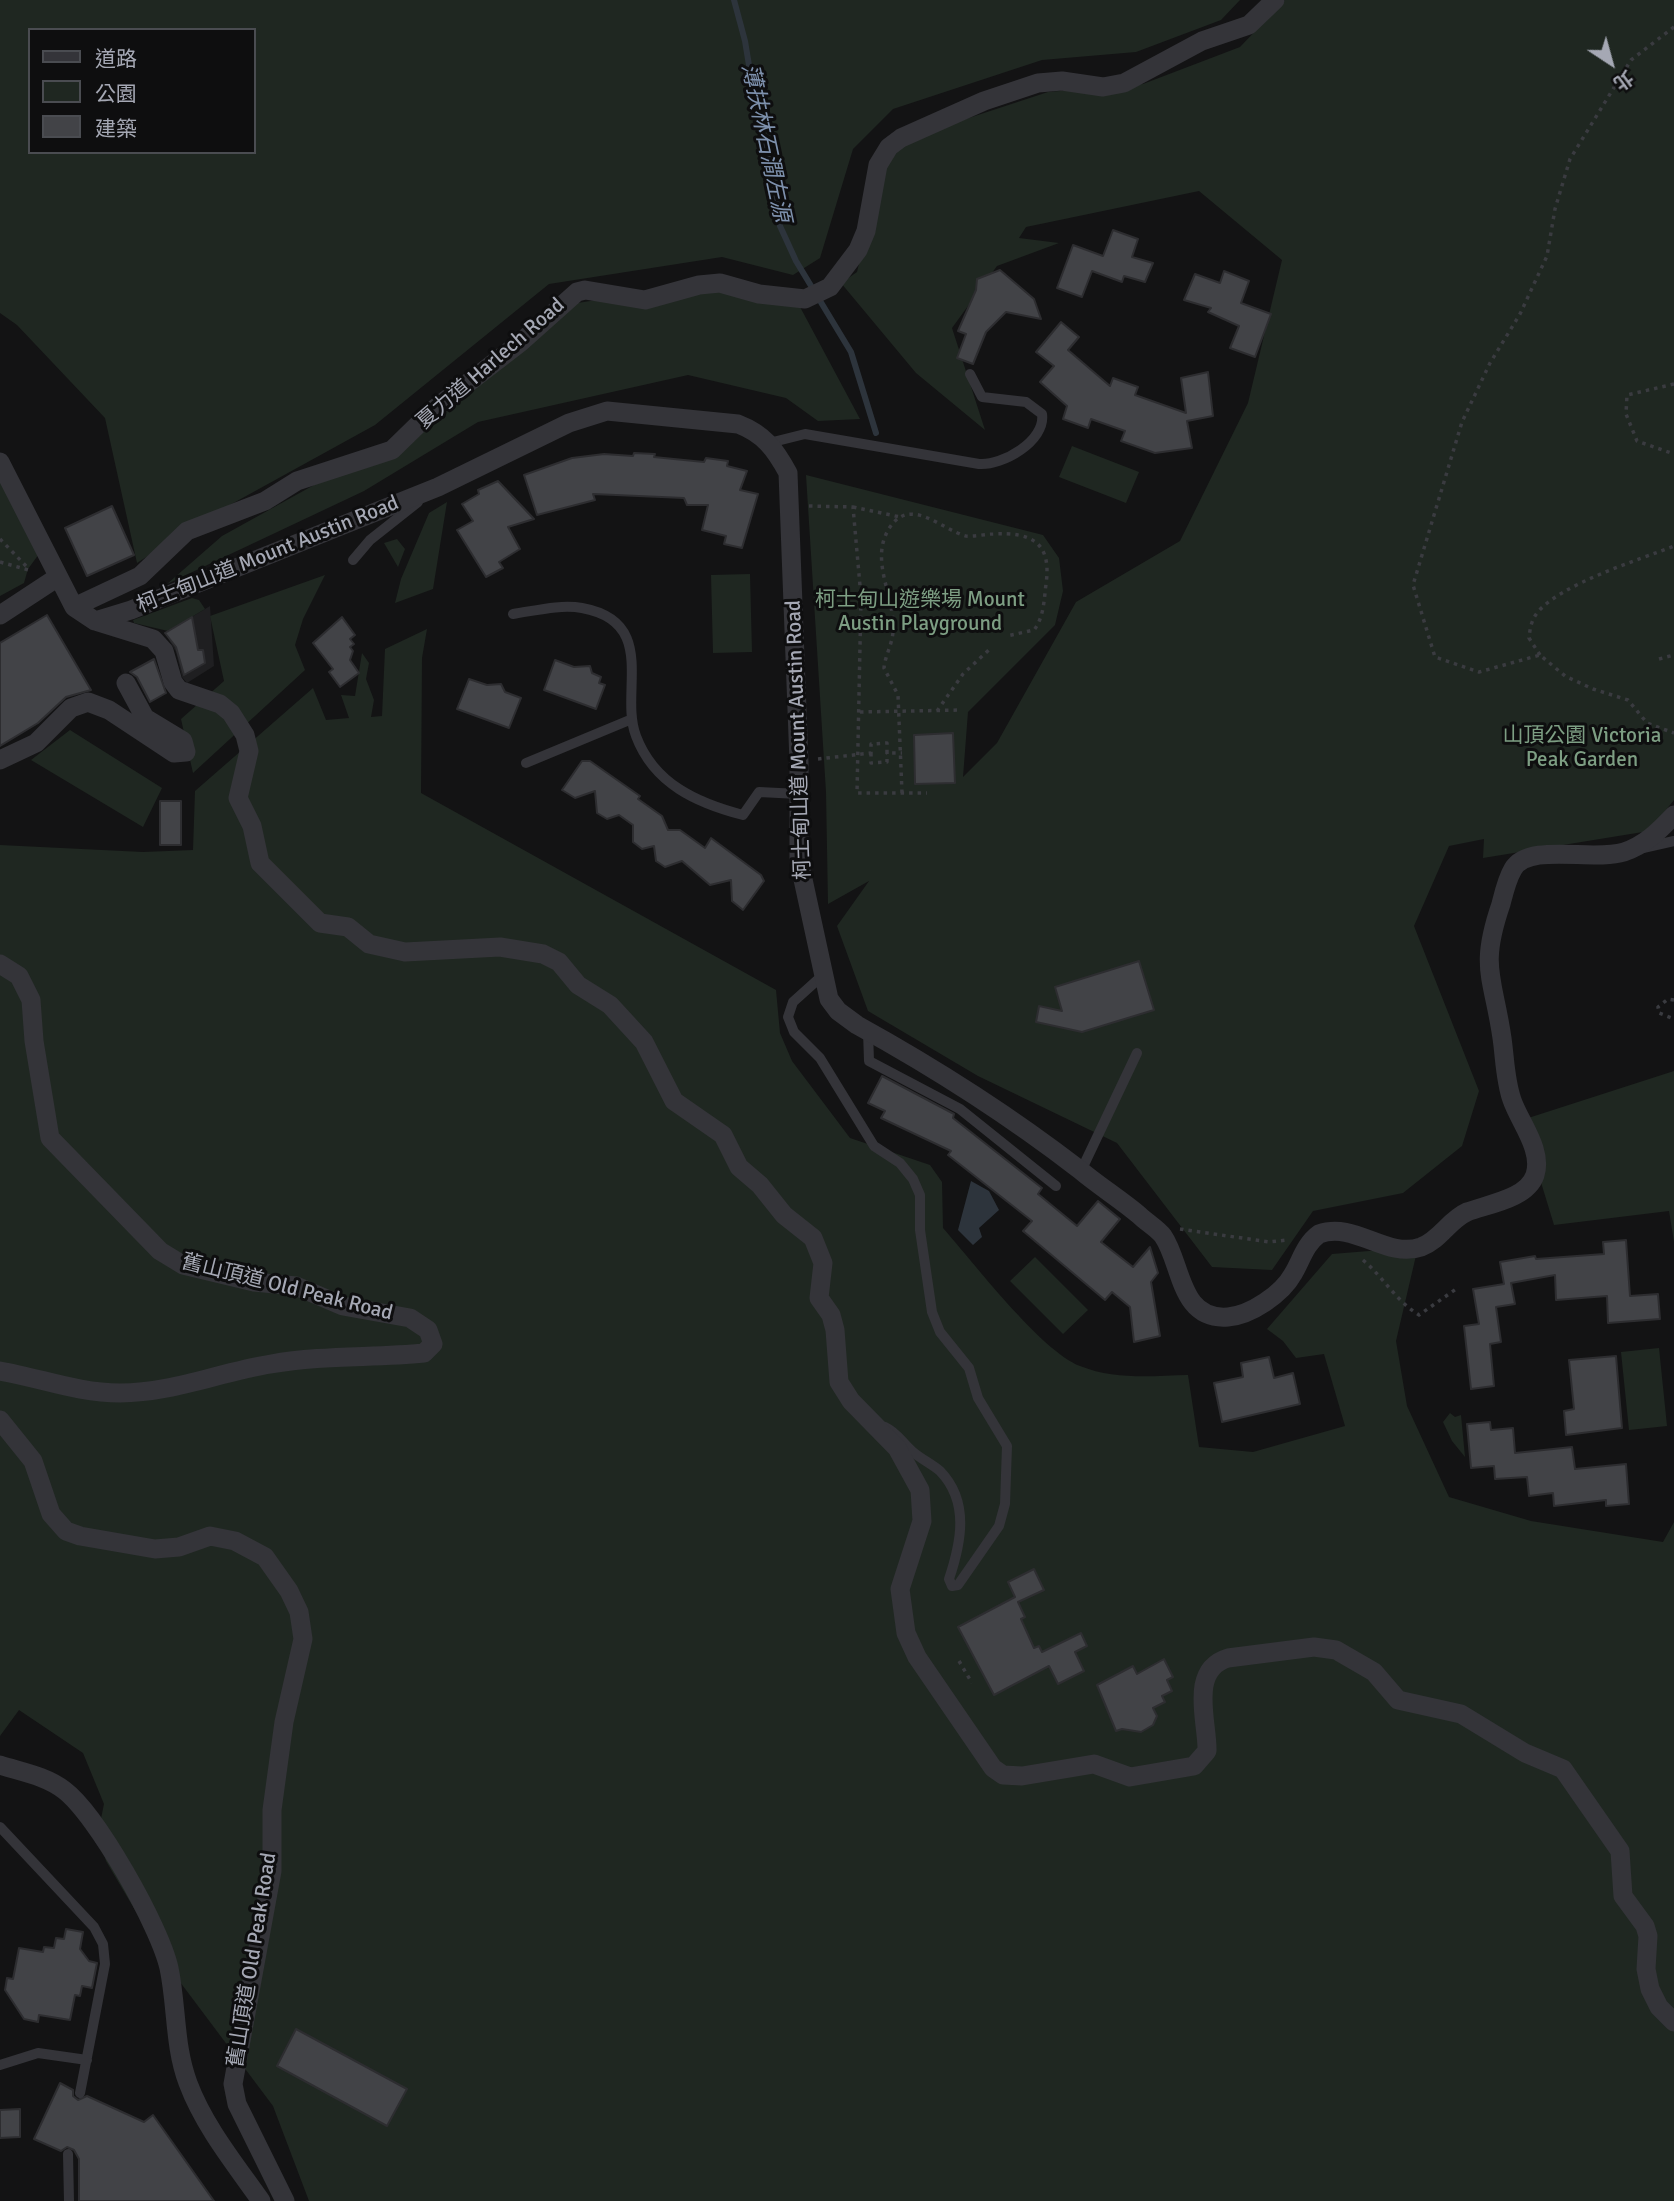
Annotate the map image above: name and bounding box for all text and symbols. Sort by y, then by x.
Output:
legend [28,28,256,154]
north arrow [1576,28,1646,98]
text: 道路 [95,46,137,72]
water label: 薄扶林石澗左源 [735,61,795,225]
text: 北 [1609,65,1638,95]
text: 公園 [95,81,137,107]
text: 建築 [95,116,137,142]
street label: 夏力道 Harlech Road [412,293,570,435]
street label: 柯士甸山道 Mount Austin Road [134,491,402,619]
park label: 柯士甸山遊樂場 Mount Austin Playground [815,587,1025,637]
street label: 柯士甸山道 Mount Austin Road [782,600,816,880]
park label: 山頂公園 Victoria Peak Garden [1503,723,1661,773]
street label: 舊山頂道 Old Peak Road [179,1250,395,1326]
street label: 舊山頂道 Old Peak Road [224,1851,282,2069]

